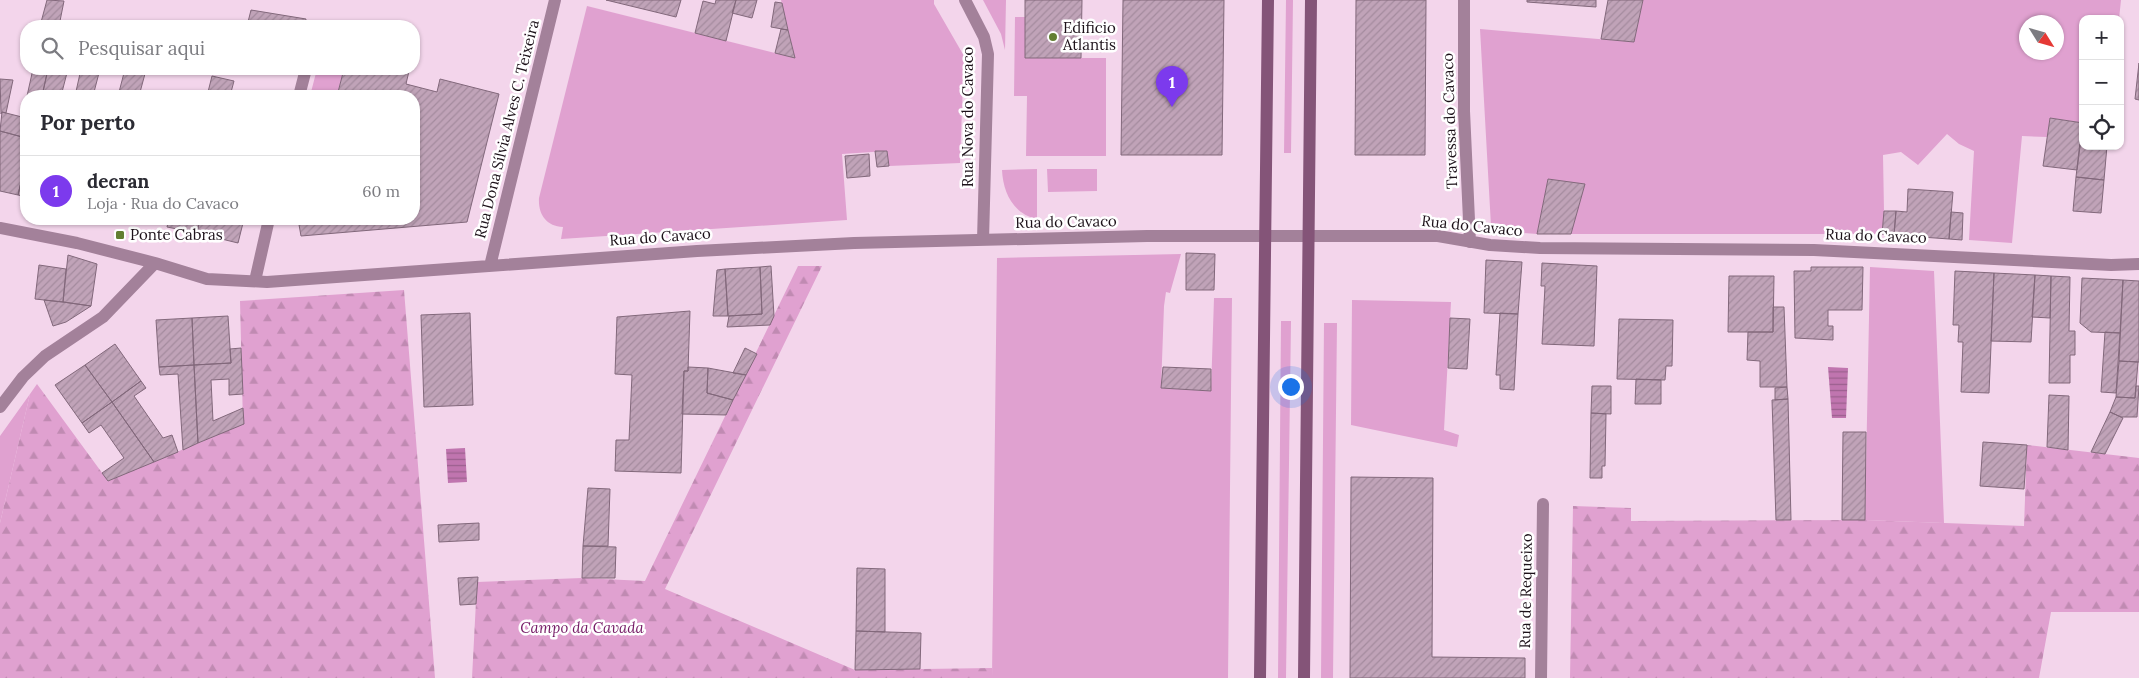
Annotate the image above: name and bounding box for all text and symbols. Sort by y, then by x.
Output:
north arrow [2019,15,2064,60]
map controls [2079,15,2124,150]
button: + [2079,15,2124,60]
street label: Rua Dona Sílvia Alves C. Teixeira [470,17,543,240]
place label: Edificio Atlantis [1062,18,1116,54]
search box [20,20,420,75]
marker: Edificio Atlantis [1047,31,1059,43]
icon: search [38,34,66,62]
text: Pesquisar aqui [78,36,205,60]
street label: Rua Nova do Cavaco [958,46,977,187]
street label: Travessa do Cavaco [1438,52,1461,189]
button: − [2079,60,2124,105]
pin: 1 [1156,66,1188,107]
button: locate [2079,105,2124,150]
text: Por perto [40,109,135,136]
text: decran [87,169,150,193]
text: 1 [53,181,59,201]
text: 60 m [362,181,400,201]
text: Loja · Rua do Cavaco [87,193,239,213]
street label: Rua do Cavaco [1015,211,1117,232]
street label: Rua do Cavaco [1421,211,1524,240]
street label: Rua do Cavaco [609,223,712,250]
street label: Rua do Cavaco [1825,224,1927,247]
place label: Ponte Cabras [130,225,223,244]
marker: Ponte Cabras [114,229,126,241]
your location [1278,374,1304,400]
street label: Rua de Requeixo [1515,533,1536,649]
park label: Campo da Cavada [520,618,645,637]

